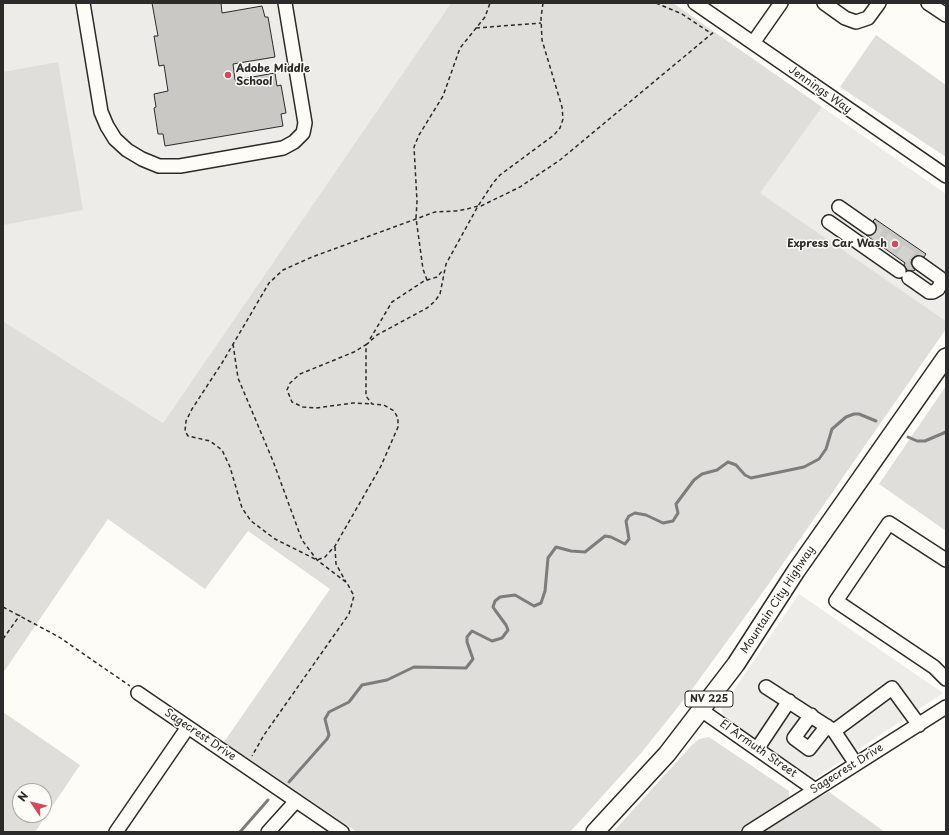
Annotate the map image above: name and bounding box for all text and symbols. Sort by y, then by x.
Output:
place label: Adobe Middle School [236,62,310,88]
street label: Jennings Way [786,63,854,117]
marker: Adobe Middle School [223,70,233,80]
place label: Express Car Wash [787,237,887,251]
marker: Express Car Wash [890,239,900,249]
street label: Mountain City Highway [738,544,818,656]
road number: NV 225 [685,691,733,707]
street label: Sagecrest Drive [162,706,238,764]
street label: El Armuth Street [717,717,799,781]
street label: Sagecrest Drive [808,741,886,797]
north arrow [12,783,52,823]
text: N [13,788,32,805]

